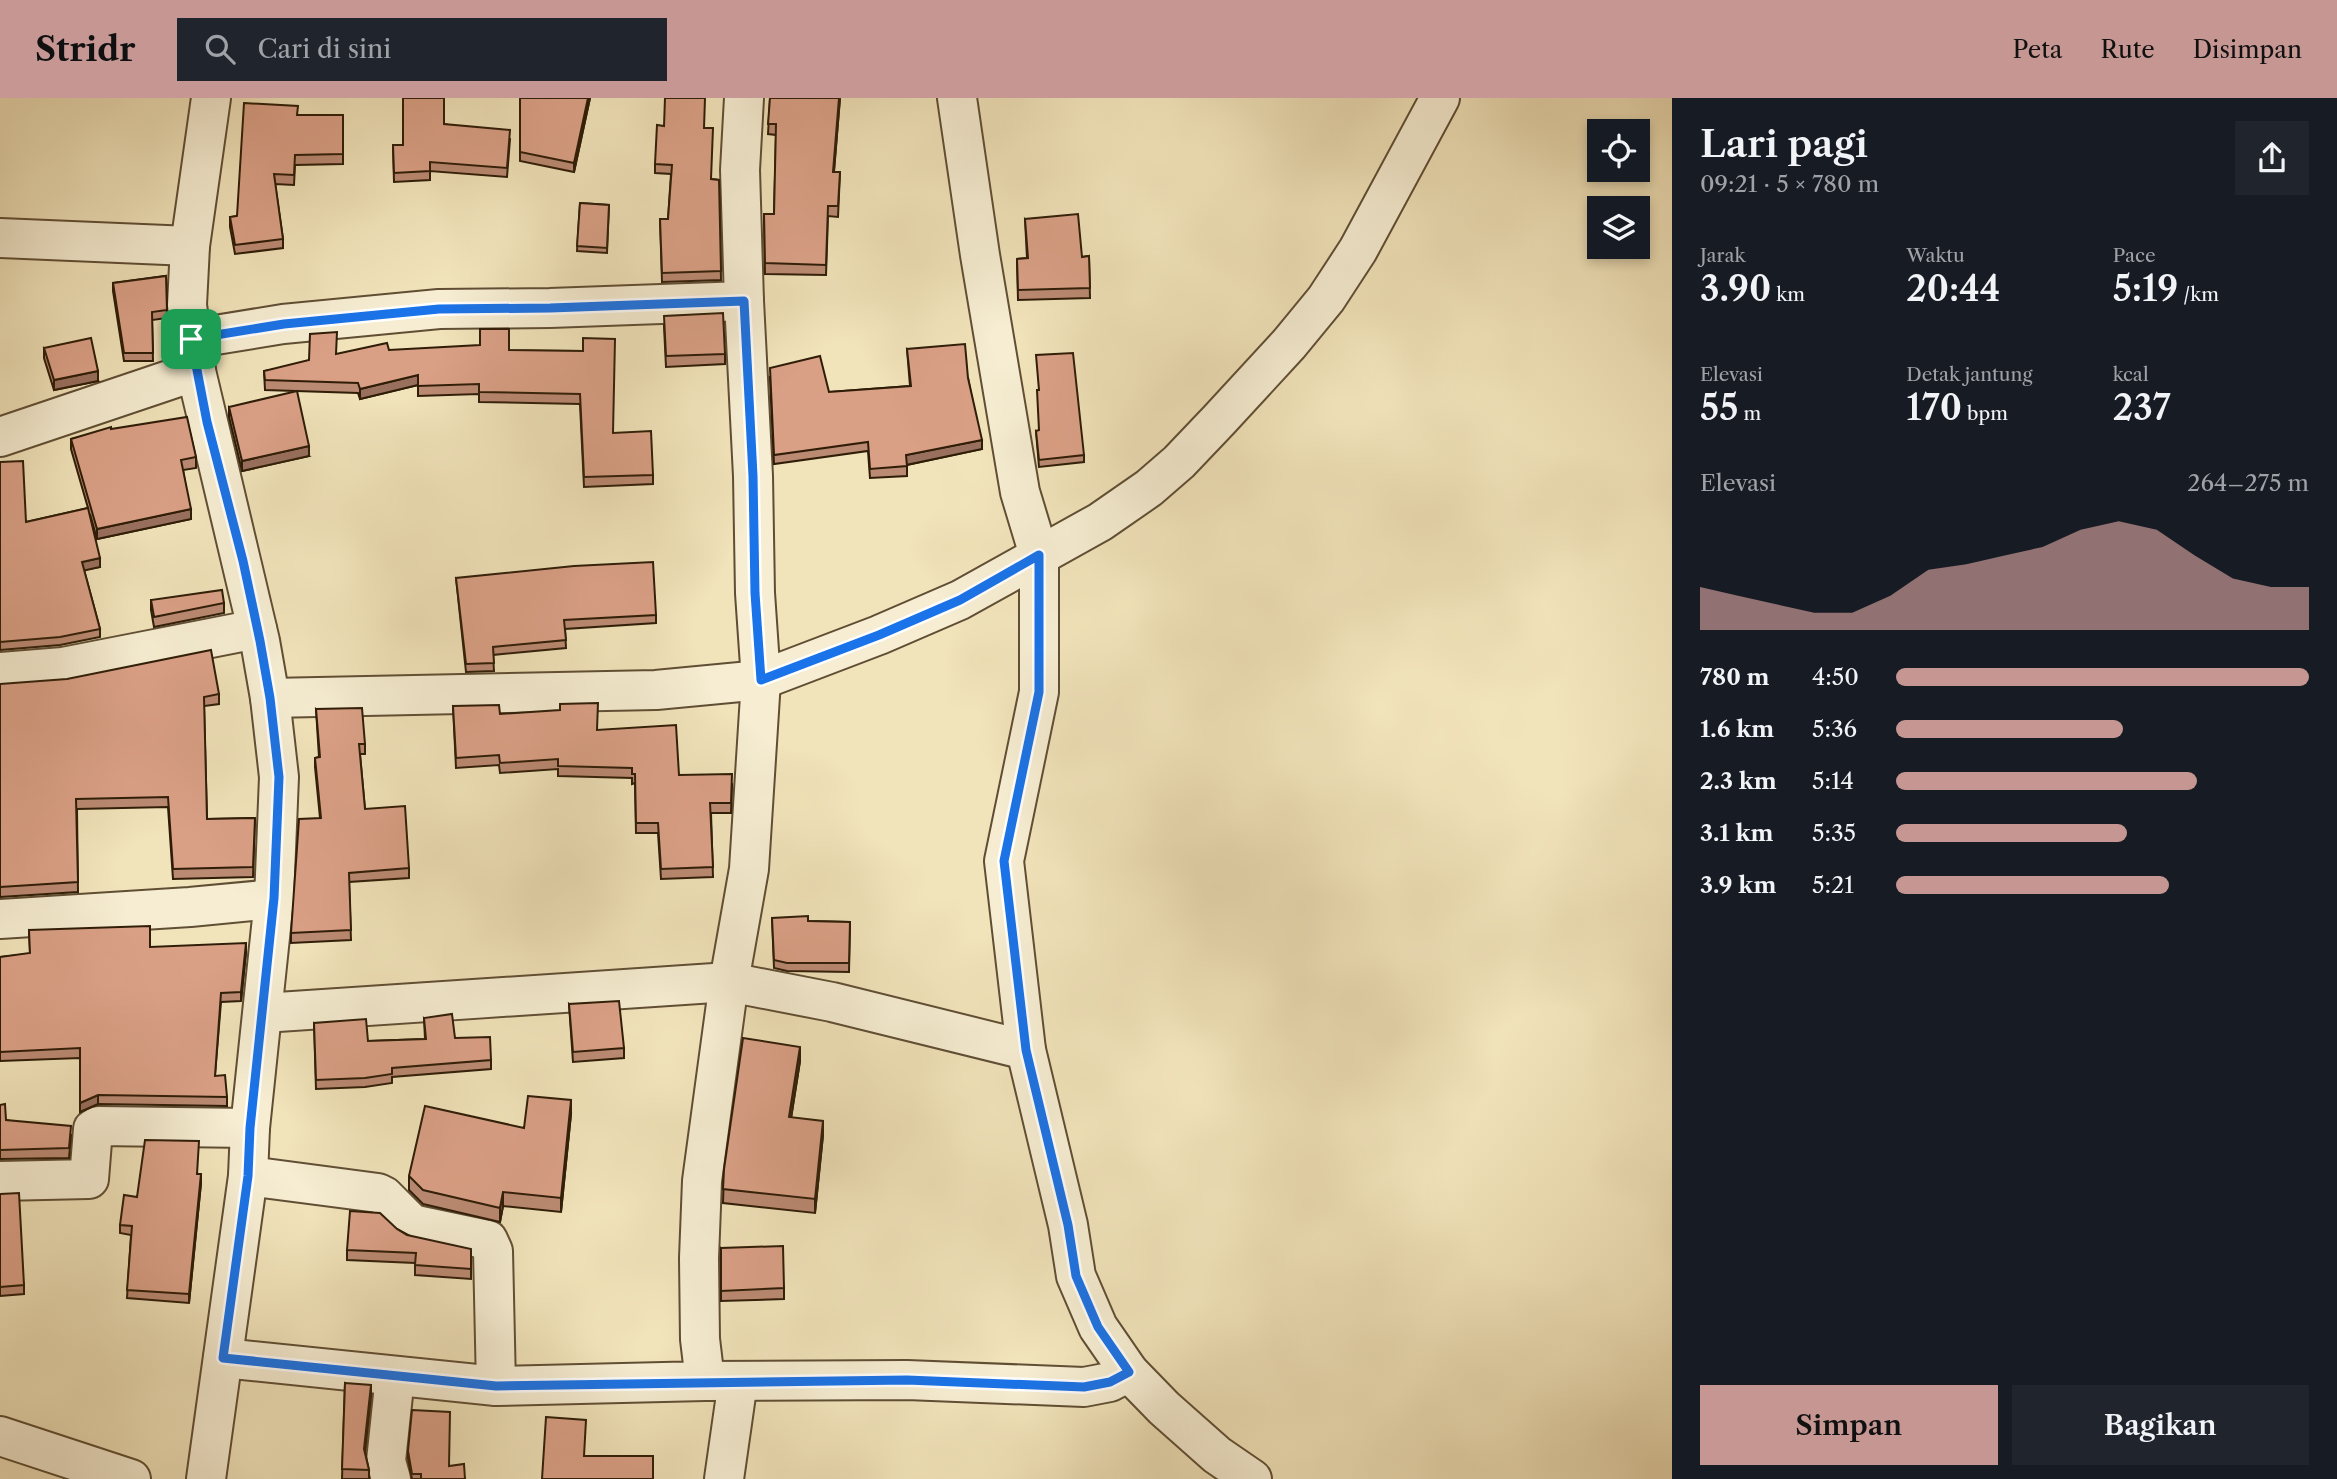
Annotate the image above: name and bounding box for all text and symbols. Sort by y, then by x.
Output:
search box [177,18,667,81]
text: Stridr [35,29,135,70]
icon: search [201,30,239,68]
text: Cari di sini [257,33,391,65]
text: Peta [2013,35,2062,64]
text: Rute [2100,35,2155,64]
text: Disimpan [2193,35,2302,64]
map controls [1587,119,1650,259]
button: locate [1587,119,1650,182]
text: Lari pagi [1700,120,1868,167]
button: share [2235,121,2309,195]
text: 09:21 · 5 × 780 m [1700,170,1879,198]
button: layers [1587,196,1650,259]
text: Jarak [1700,244,1745,267]
text: Waktu [1906,244,1965,267]
text: Pace [2113,244,2156,267]
text: 3.90 [1700,267,1771,310]
text: 20:44 [1906,267,2000,310]
text: 5:19 [2113,267,2178,310]
text: km [1771,283,1805,306]
text: /km [2178,283,2219,306]
pin [161,309,221,369]
icon: arrive [172,320,210,358]
text: Elevasi [1700,363,1763,386]
text: Detak jantung [1906,363,2032,386]
text: kcal [2113,363,2149,386]
text: 55 [1700,386,1738,429]
text: 170 [1906,386,1962,429]
text: 237 [2113,386,2171,429]
text: m [1738,402,1761,425]
text: bpm [1962,402,2008,425]
text: Elevasi [1700,469,1776,497]
text: 264–275 m [2187,469,2309,497]
text: 780 m [1700,663,1770,691]
text: 4:50 [1812,663,1859,691]
text: 1.6 km [1700,715,1774,743]
text: 5:36 [1812,715,1857,743]
text: 2.3 km [1700,767,1777,795]
text: 5:14 [1812,767,1854,795]
text: 3.1 km [1700,819,1774,847]
text: 5:35 [1812,819,1856,847]
text: 3.9 km [1700,871,1776,899]
text: 5:21 [1812,871,1854,899]
button: Simpan [1700,1385,1998,1465]
button: Bagikan [2012,1385,2309,1465]

